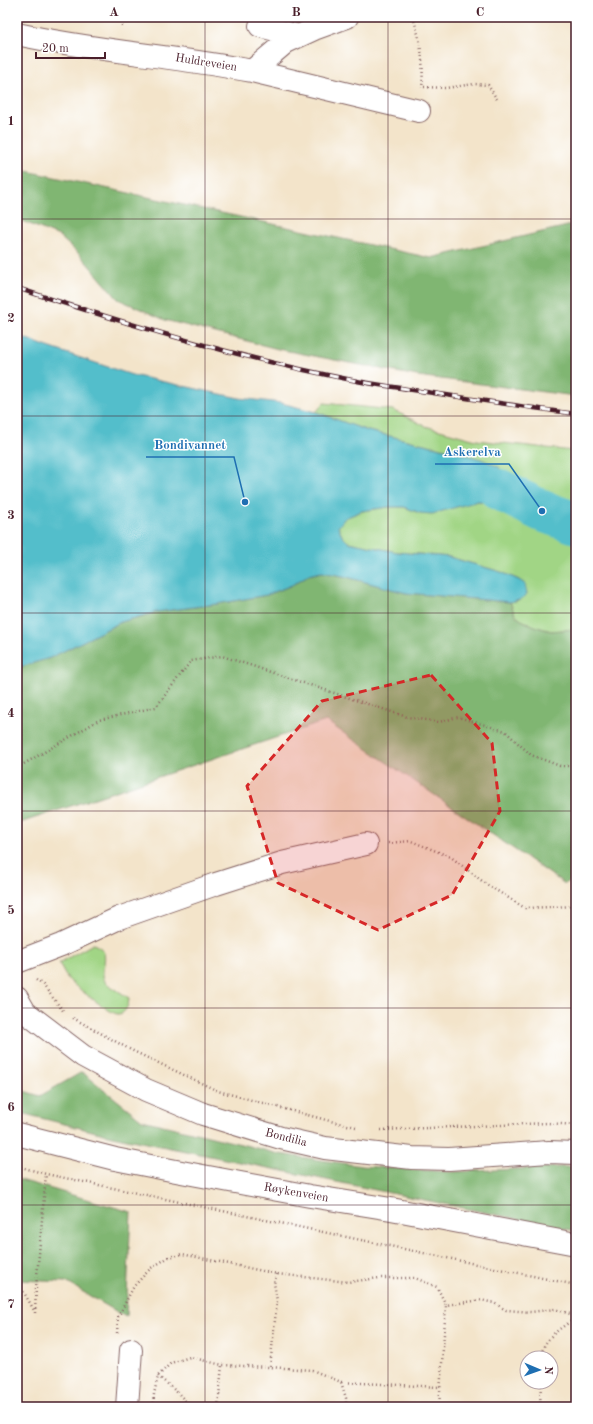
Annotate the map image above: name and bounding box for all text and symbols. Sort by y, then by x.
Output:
text: A [109,6,119,19]
text: B [291,6,301,19]
text: C [476,6,484,19]
scale bar [36,34,105,60]
text: 20 m [42,43,69,55]
street label: Huldreveien [174,52,238,74]
text: 1 [7,115,15,128]
text: 2 [7,312,15,325]
callout: Bondivannet [146,432,234,457]
text: Bondivannet [154,439,226,452]
callout: Askerelva [435,439,509,464]
text: Askerelva [443,446,501,459]
text: 3 [7,509,15,522]
text: 4 [7,707,15,720]
text: 5 [7,904,15,917]
text: 6 [7,1101,15,1114]
street label: Bondilia [264,1127,308,1149]
street label: Røykenveien [263,1181,330,1205]
text: 7 [7,1298,15,1311]
north arrow [519,1350,559,1390]
text: N [542,1366,553,1375]

